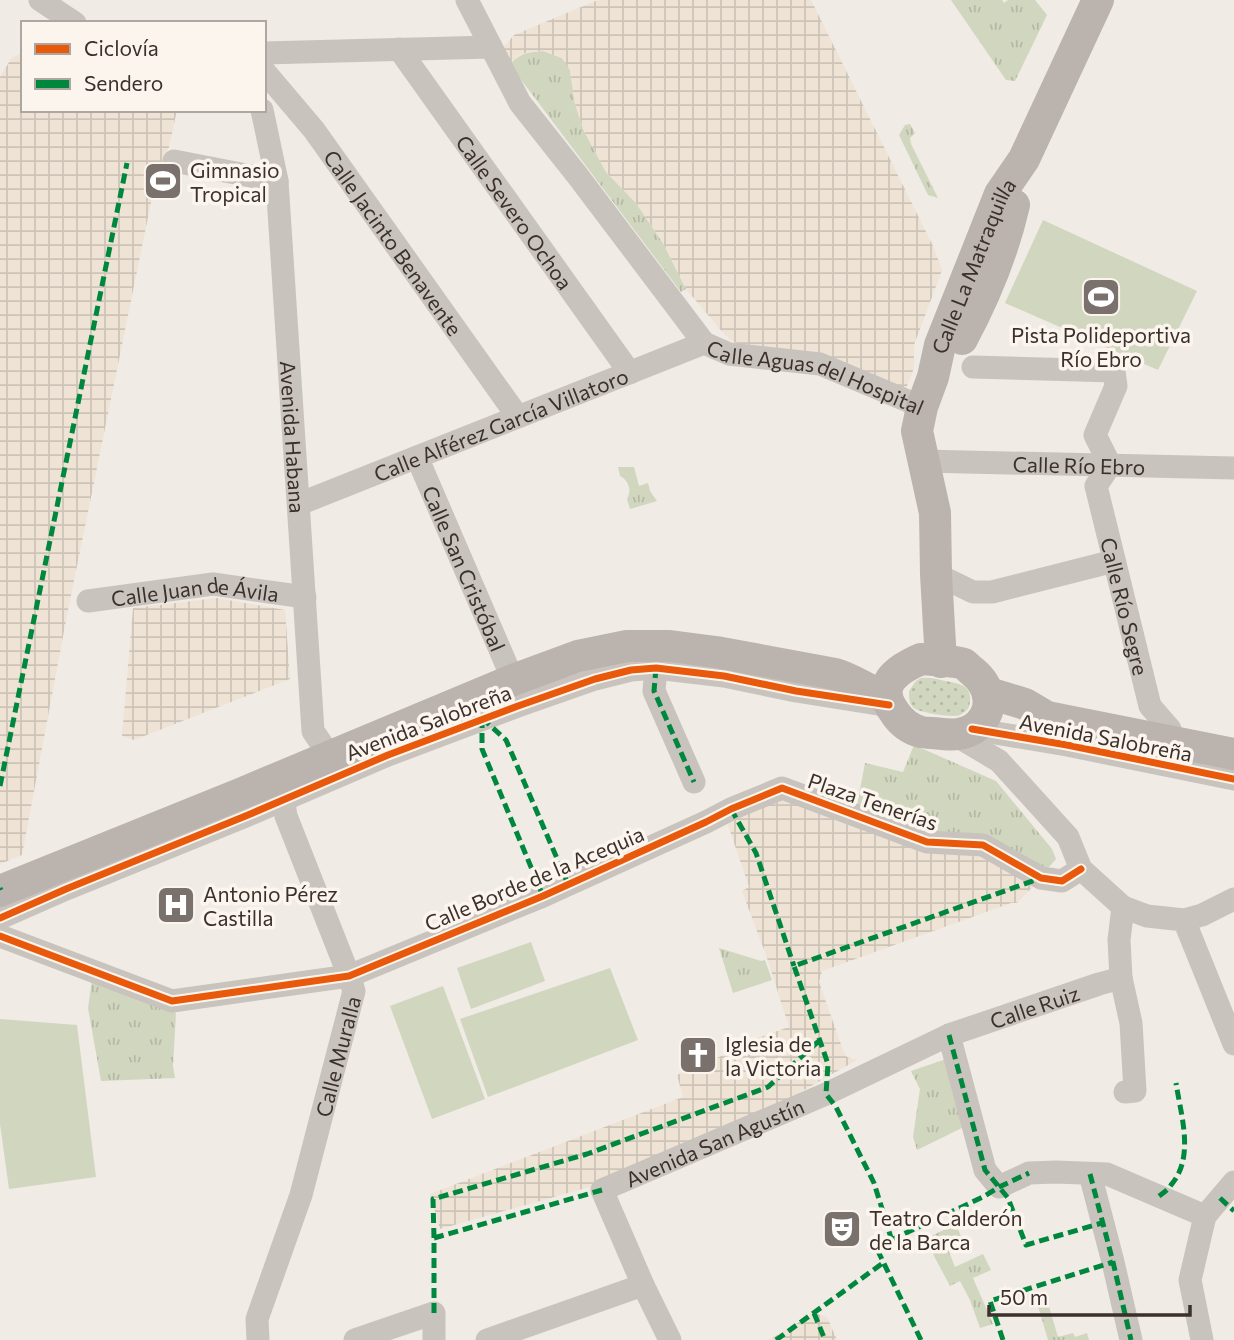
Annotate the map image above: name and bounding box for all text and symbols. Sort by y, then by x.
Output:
legend [21,21,266,112]
text: Ciclovía [84,35,159,60]
text: Sendero [84,70,163,95]
street label: Calle Severo Ochoa [452,130,579,294]
street label: Calle Jacinto Benavente [319,145,468,340]
place label: Gimnasio Tropical [190,157,280,206]
sports icon: Gimnasio Tropical [142,160,184,202]
street label: Calle La Matraquilla [926,173,1020,356]
sports icon: Pista Polideportiva Río Ebro [1080,276,1122,318]
place label: Pista Polideportiva Río Ebro [1011,322,1191,371]
street label: Calle Aguas del Hospital [703,333,928,419]
street label: Avenida Habana [276,360,311,514]
street label: Calle Alférez García Villatoro [370,362,632,486]
street label: Calle Río Ebro [1012,451,1146,479]
street label: Calle San Cristóbal [418,481,512,655]
street label: Calle Río Segre [1097,535,1154,678]
street label: Calle Juan de Ávila [109,571,281,610]
street label: Avenida Salobreña [342,679,514,765]
street label: Avenida Salobreña [1018,708,1194,766]
street label: Plaza Tenerías [805,767,941,835]
street label: Calle Borde de la Acequia [421,820,647,936]
place label: Antonio Pérez Castilla [203,881,338,930]
hospital icon: Antonio Pérez Castilla [155,884,197,926]
street label: Calle Ruiz [986,979,1082,1033]
street label: Calle Muralla [309,993,365,1119]
place label: Iglesia de la Victoria [725,1031,821,1080]
church icon: Iglesia de la Victoria [677,1034,719,1076]
street label: Avenida San Agustín [621,1093,807,1191]
place label: Teatro Calderón de la Barca [869,1205,1023,1254]
theatre icon: Teatro Calderón de la Barca [821,1208,863,1250]
scale bar [989,1274,1190,1318]
text: 50 m [1000,1284,1048,1309]

